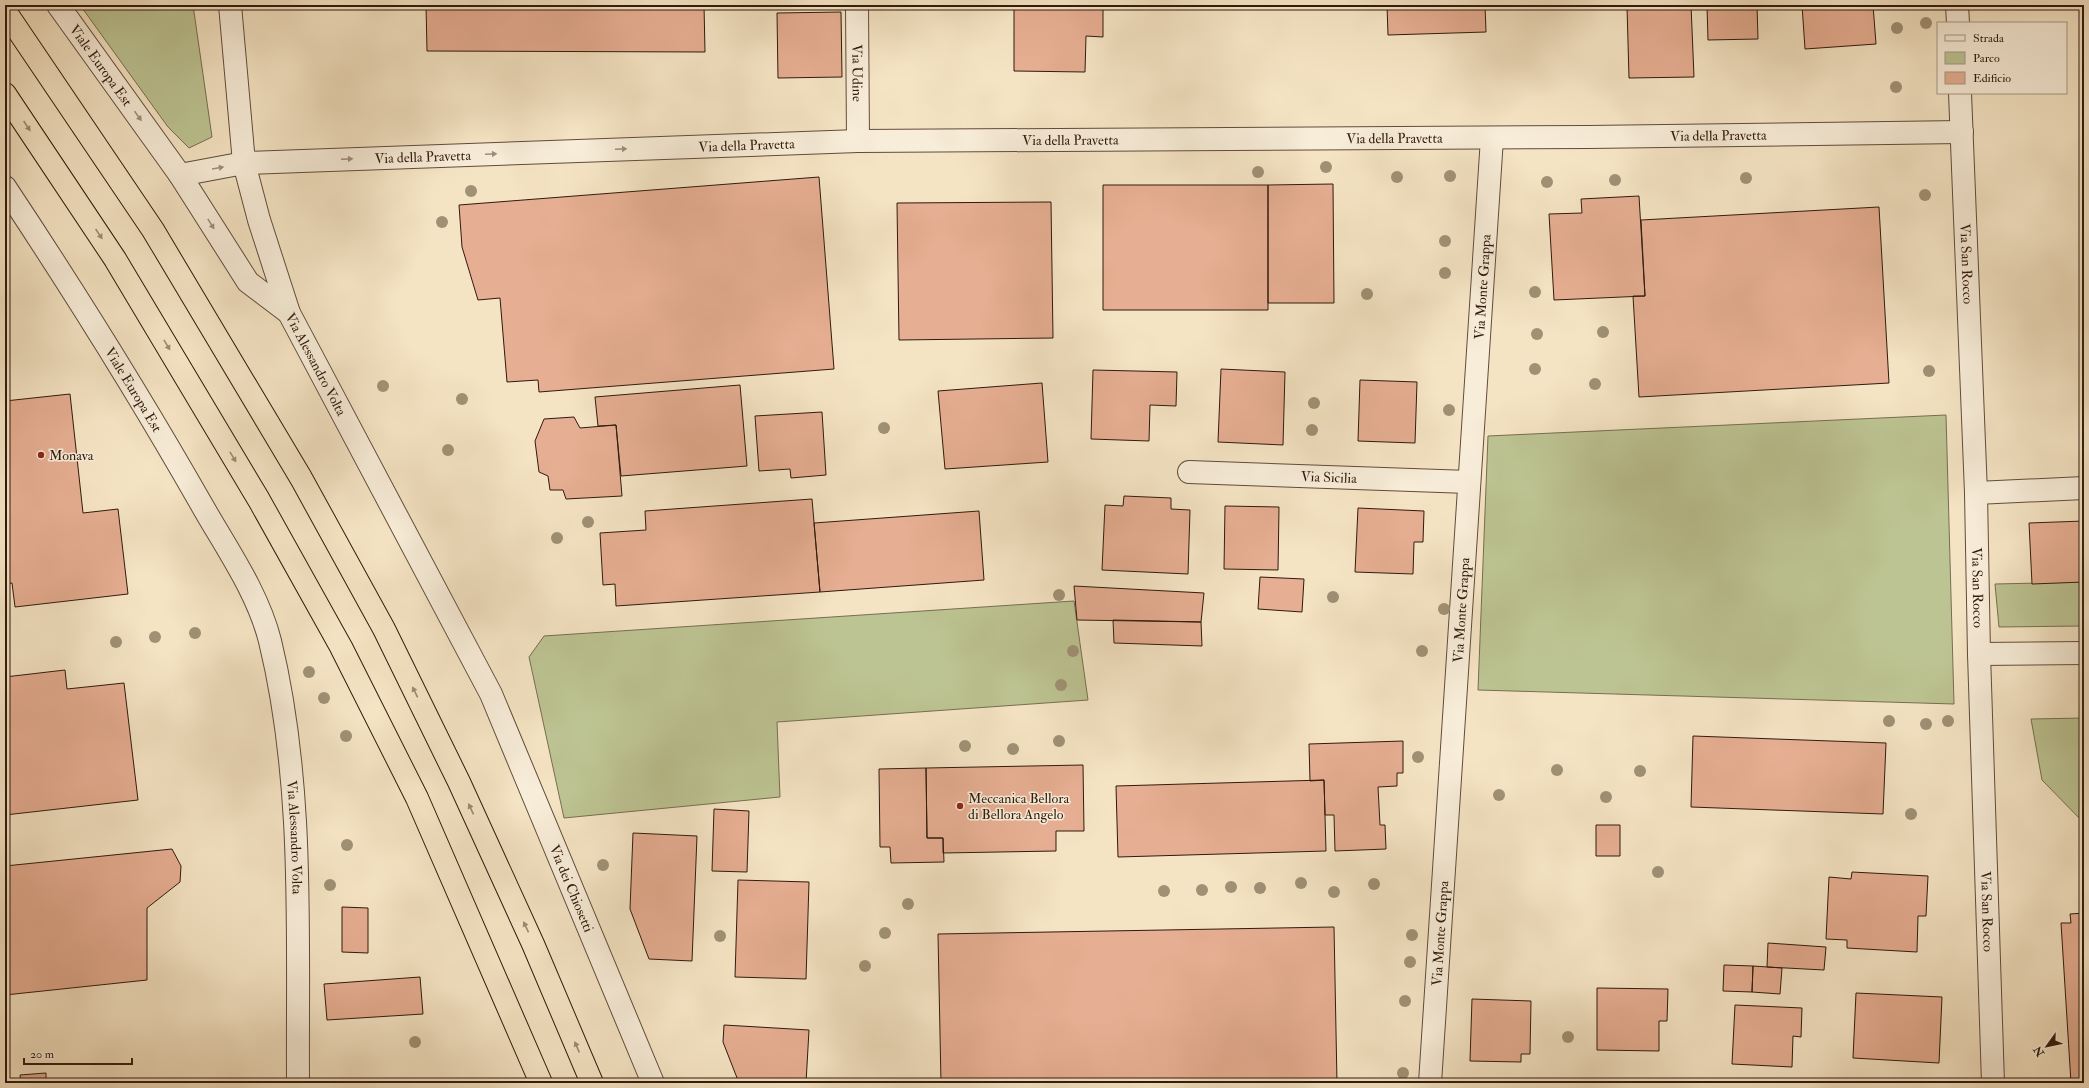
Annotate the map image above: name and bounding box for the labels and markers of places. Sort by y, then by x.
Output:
place label: Monava [49,447,94,464]
marker: Monava [36,450,46,460]
place label: Meccanica Bellora di Bellora Angelo [968,790,1069,823]
marker: Meccanica Bellora di Bellora Angelo [955,801,965,811]

